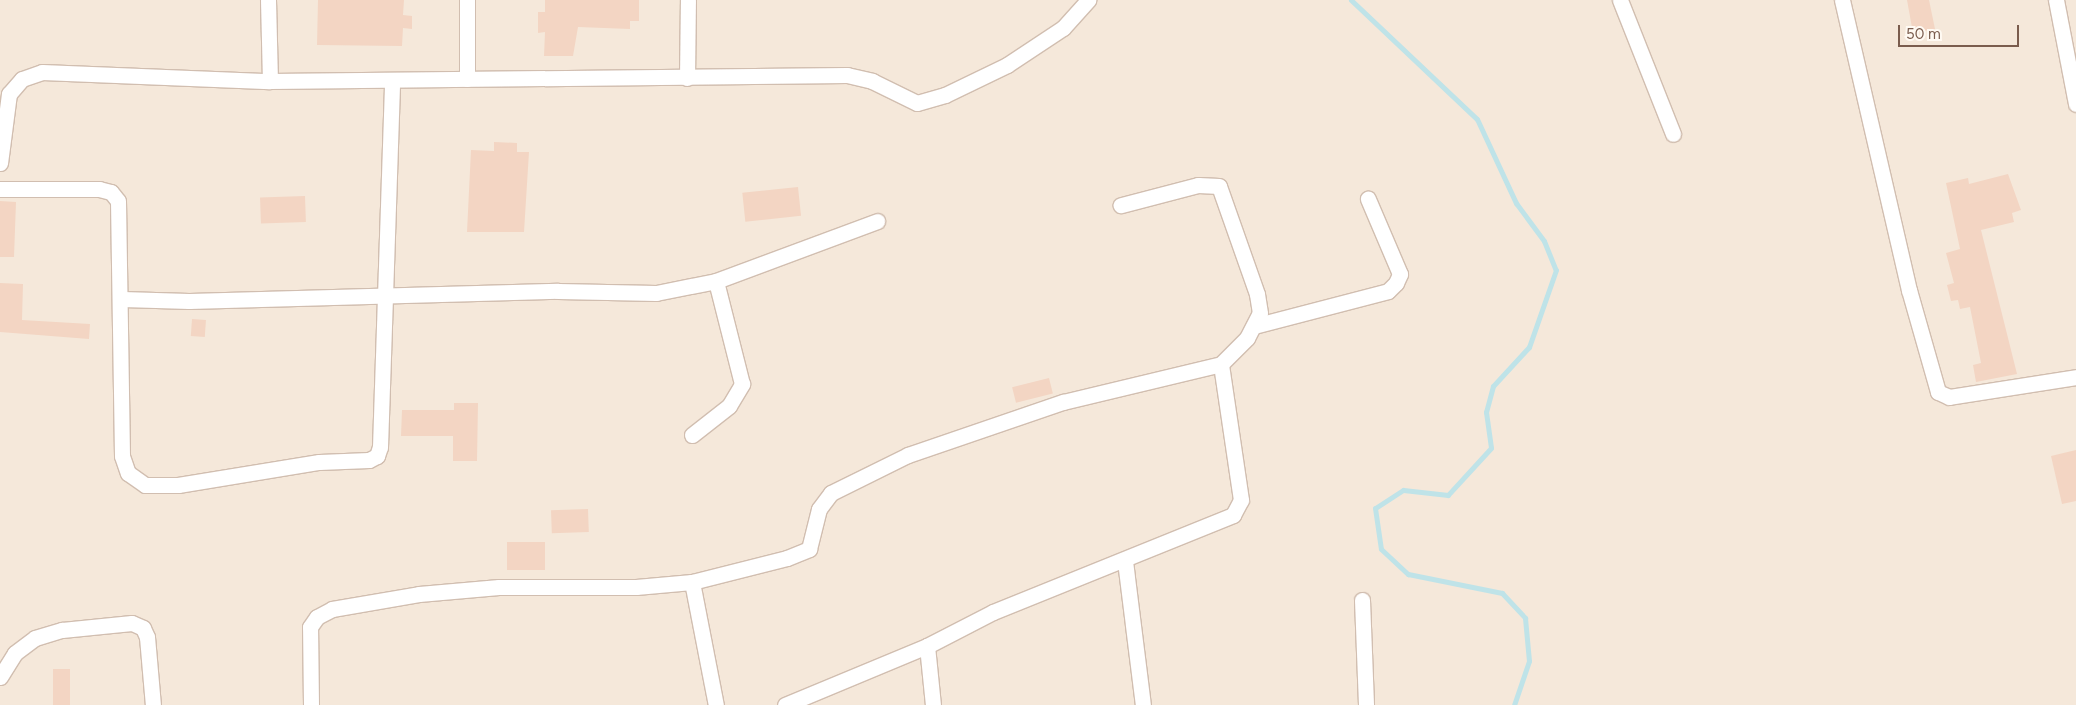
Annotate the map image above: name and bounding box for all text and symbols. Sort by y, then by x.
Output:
scale bar [1901,15,2022,47]
text: 50 m [1906,25,1941,43]

